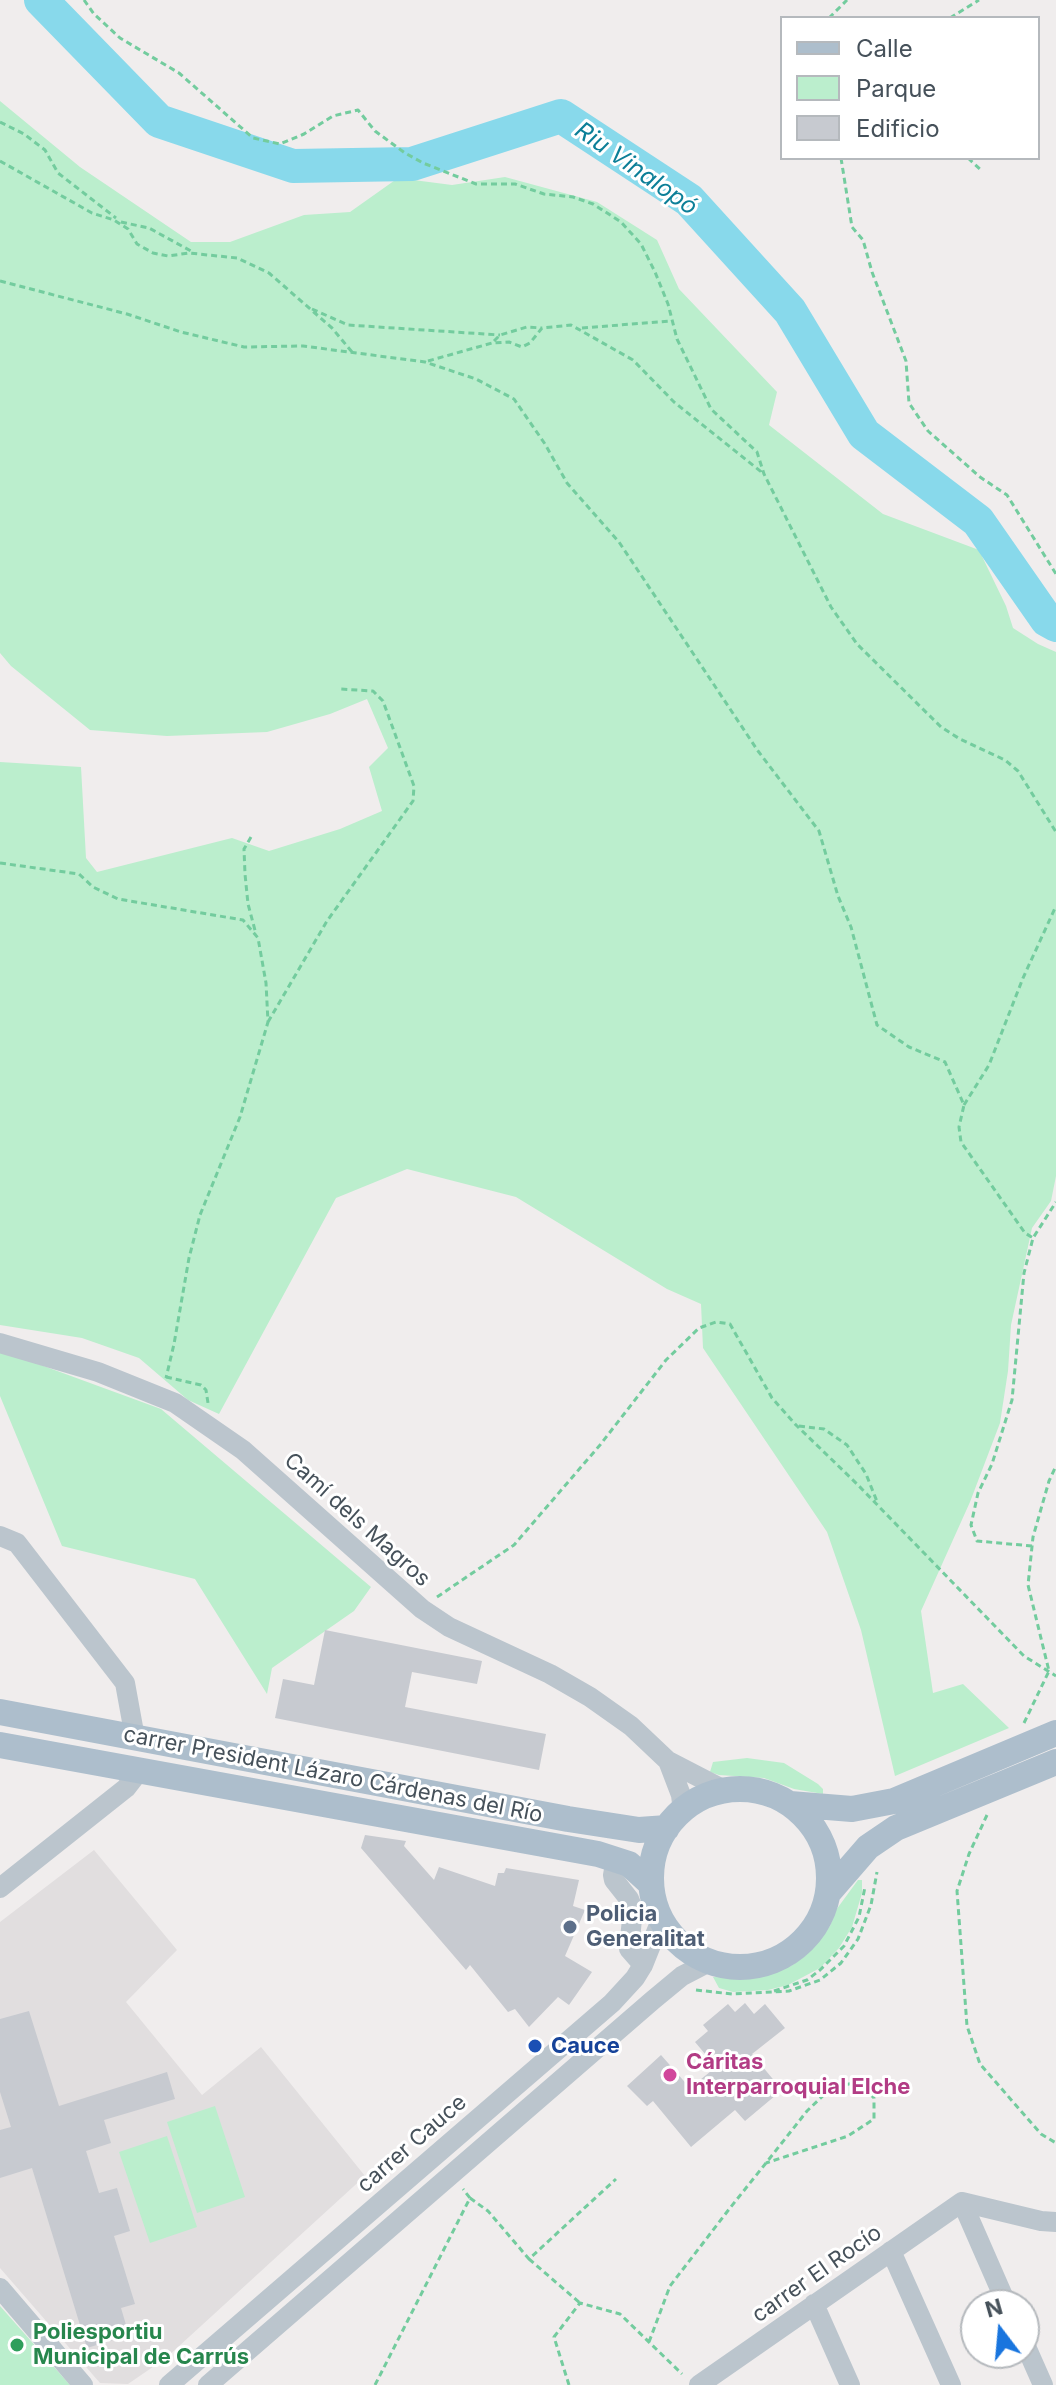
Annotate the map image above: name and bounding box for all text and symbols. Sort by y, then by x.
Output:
legend [780,16,1040,160]
text: Calle [856,34,913,63]
text: Parque [856,74,936,103]
text: Edificio [856,114,940,143]
water label: Riu Vinalopó [569,116,703,222]
street label: Camí dels Magros [279,1448,435,1592]
street label: carrer President Lázaro Cárdenas del Río [121,1721,545,1829]
place label: Policia Generalitat [586,1901,705,1952]
marker: Policia Generalitat [561,1918,579,1936]
place label: Cauce [551,2033,620,2059]
marker: Cauce [526,2037,544,2055]
place label: Cáritas Interparroquial Elche [686,2049,910,2100]
marker: Cáritas Interparroquial Elche [661,2066,679,2084]
street label: carrer Cauce [352,2089,472,2199]
street label: carrer El Rocío [747,2220,887,2328]
north arrow [960,2289,1040,2369]
text: N [982,2293,1006,2323]
place label: Poliesportiu Municipal de Carrús [33,2319,249,2370]
marker: Poliesportiu Municipal de Carrús [8,2336,26,2354]

